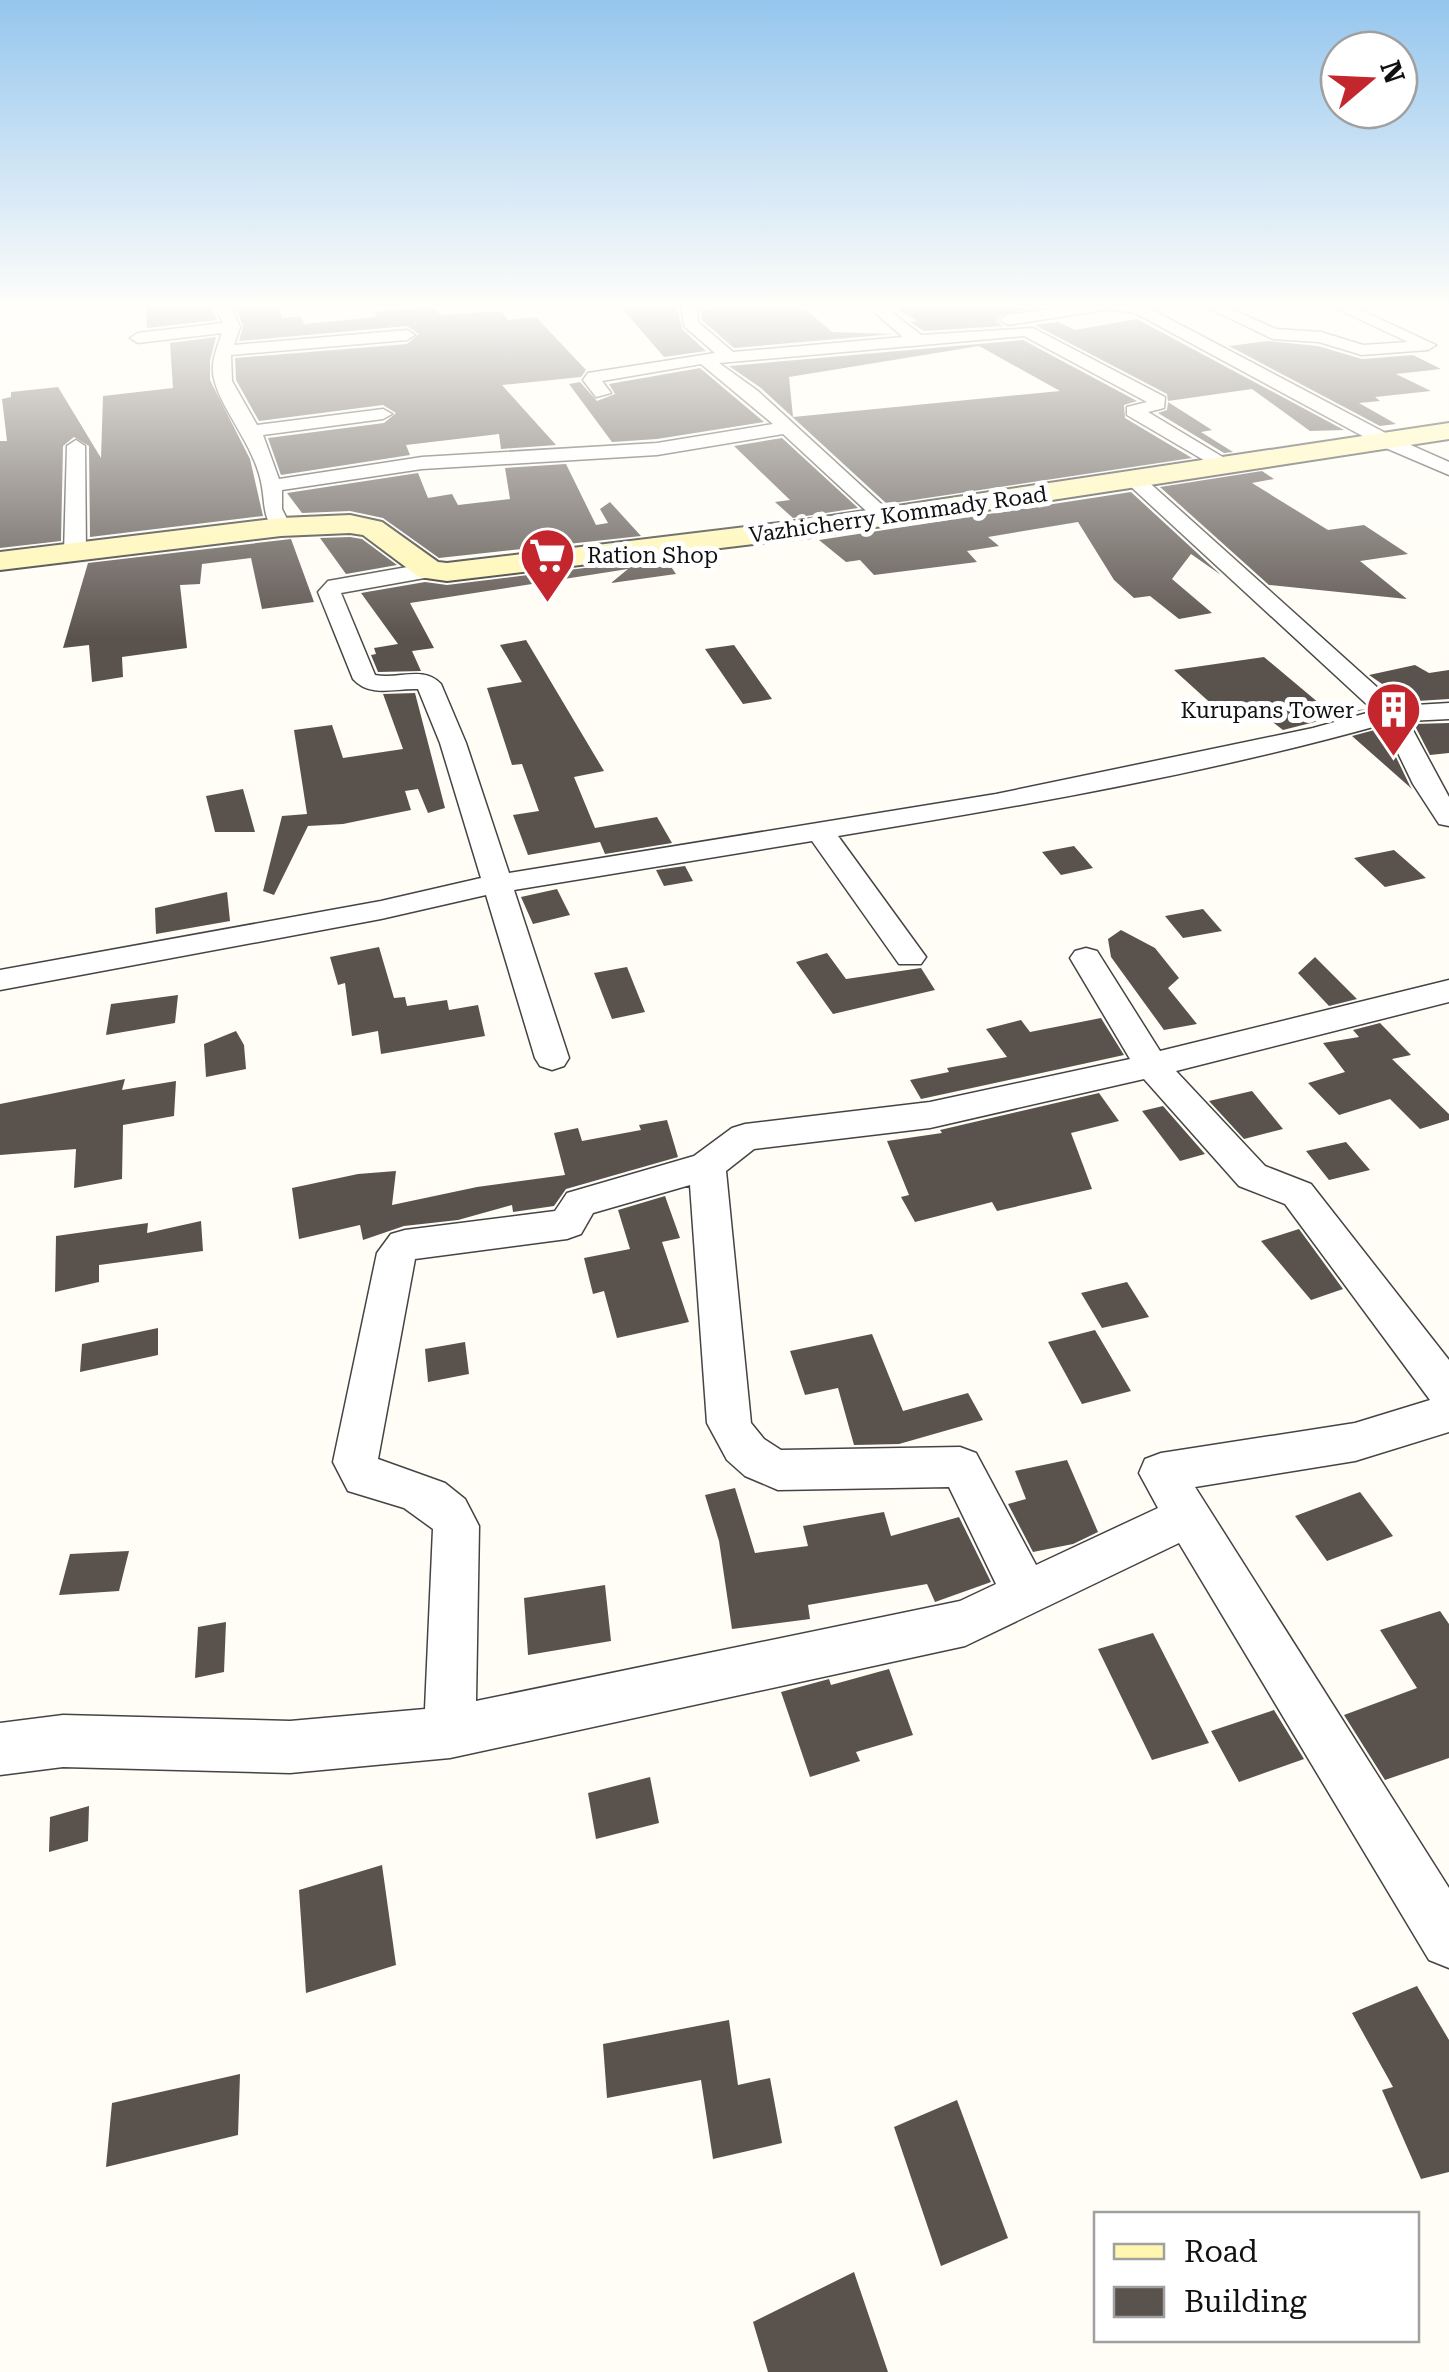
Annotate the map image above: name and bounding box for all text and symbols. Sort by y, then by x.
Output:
north arrow [1319,30,1419,130]
text: N [1373,56,1411,88]
street label: Vazhicherry Kommady Road [747,481,1049,548]
supermarket icon: Ration Shop [518,525,578,604]
place label: Ration Shop [587,543,718,568]
building icon: Kurupans Tower [1363,680,1423,759]
place label: Kurupans Tower [1181,698,1354,723]
legend [1094,2212,1419,2342]
text: Road [1184,2234,1258,2269]
text: Building [1184,2284,1307,2319]

